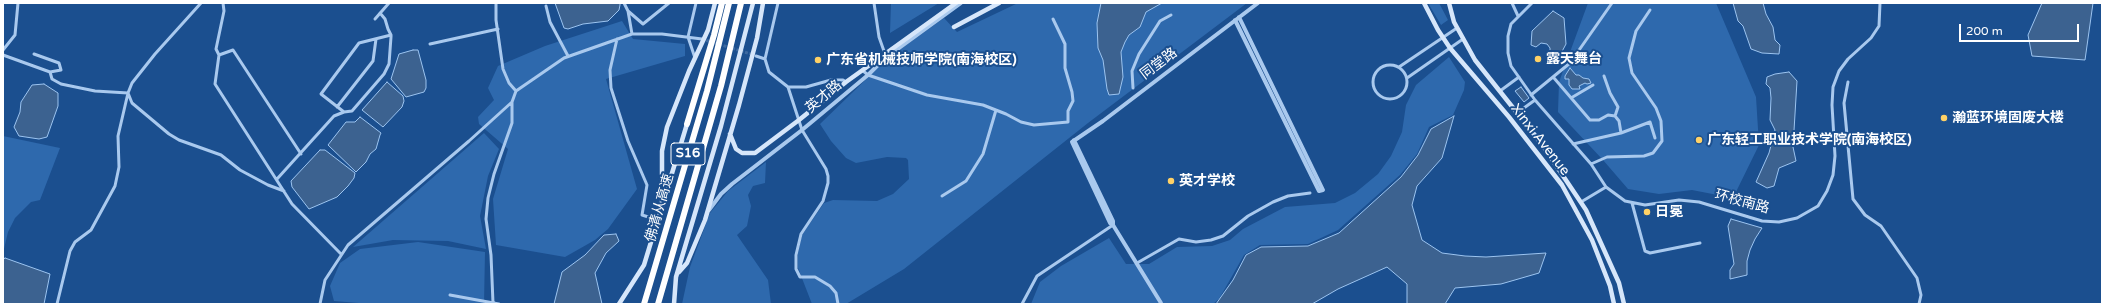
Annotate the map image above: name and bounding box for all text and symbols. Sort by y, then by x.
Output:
scale bar [1961,16,2081,42]
text: 200 m [1966,24,2003,38]
street label: 同堂路 [1137,45,1181,83]
place label: 露天舞台 [1546,51,1602,67]
place label: 广东省机械技师学院(南海校区) [826,52,1017,68]
marker: 露天舞台 [1533,54,1543,64]
marker: 广东省机械技师学院(南海校区) [813,55,823,65]
street label: 英才路 [803,77,845,117]
street label: Xinxi Avenue [1507,101,1573,179]
place label: 瀚蓝环境固废大楼 [1952,110,2064,126]
marker: 瀚蓝环境固废大楼 [1939,113,1949,123]
place label: 广东轻工职业技术学院(南海校区) [1707,132,1912,148]
marker: 广东轻工职业技术学院(南海校区) [1694,135,1704,145]
road number: S16 [671,143,705,165]
street label: 佛清从高速 [642,172,678,244]
place label: 英才学校 [1179,173,1235,189]
marker: 英才学校 [1166,176,1176,186]
street label: 环校南路 [1713,187,1771,217]
place label: 日冕 [1655,204,1683,220]
marker: 日冕 [1642,207,1652,217]

